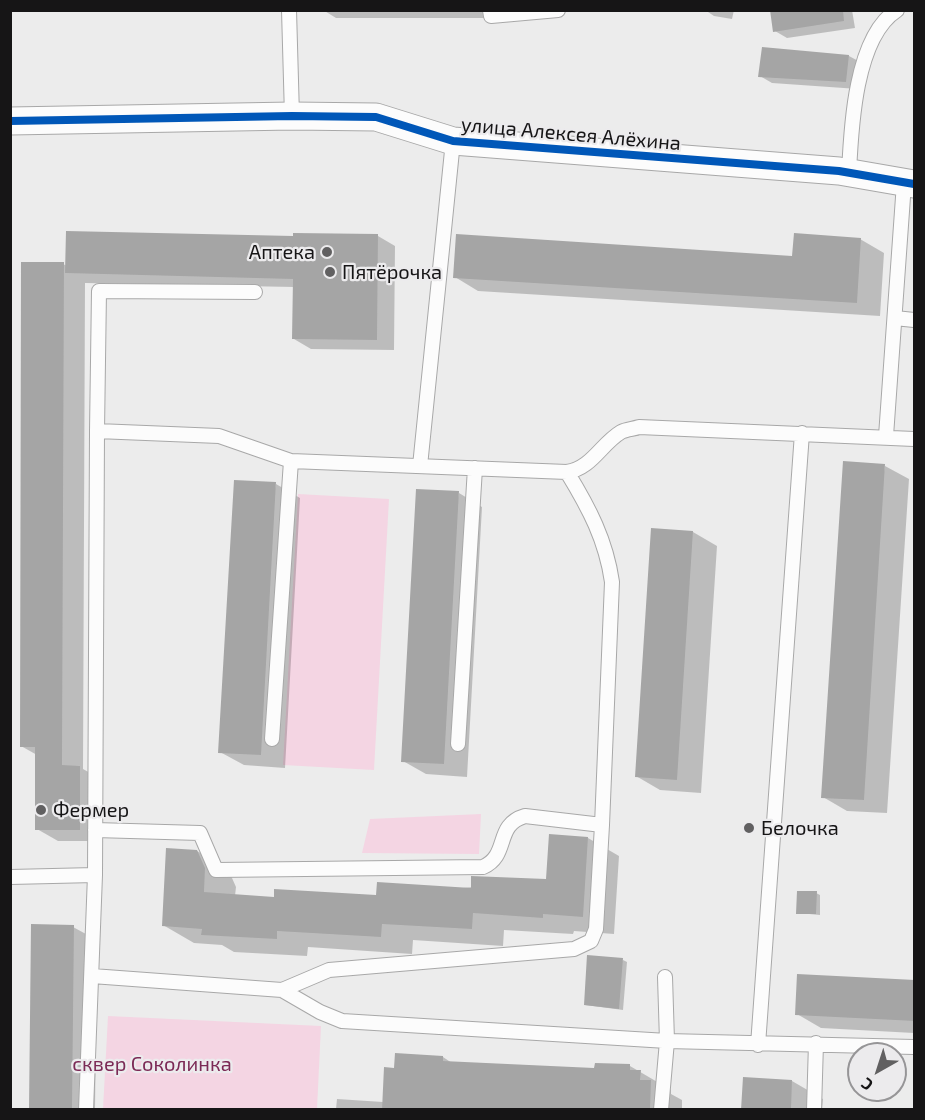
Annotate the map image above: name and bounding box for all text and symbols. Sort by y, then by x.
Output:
street label: улица Алексея Алёхина [460,112,682,156]
place label: Аптека [249,240,315,264]
marker: Аптека [320,245,334,259]
place label: Пятёрочка [342,260,442,284]
marker: Пятёрочка [323,265,337,279]
place label: Фермер [53,798,129,822]
marker: Фермер [34,803,48,817]
place label: Белочка [761,816,839,840]
marker: Белочка [742,821,756,835]
north arrow [847,1042,907,1102]
park label: сквер Соколинка [72,1052,232,1076]
text: С [857,1074,876,1095]

